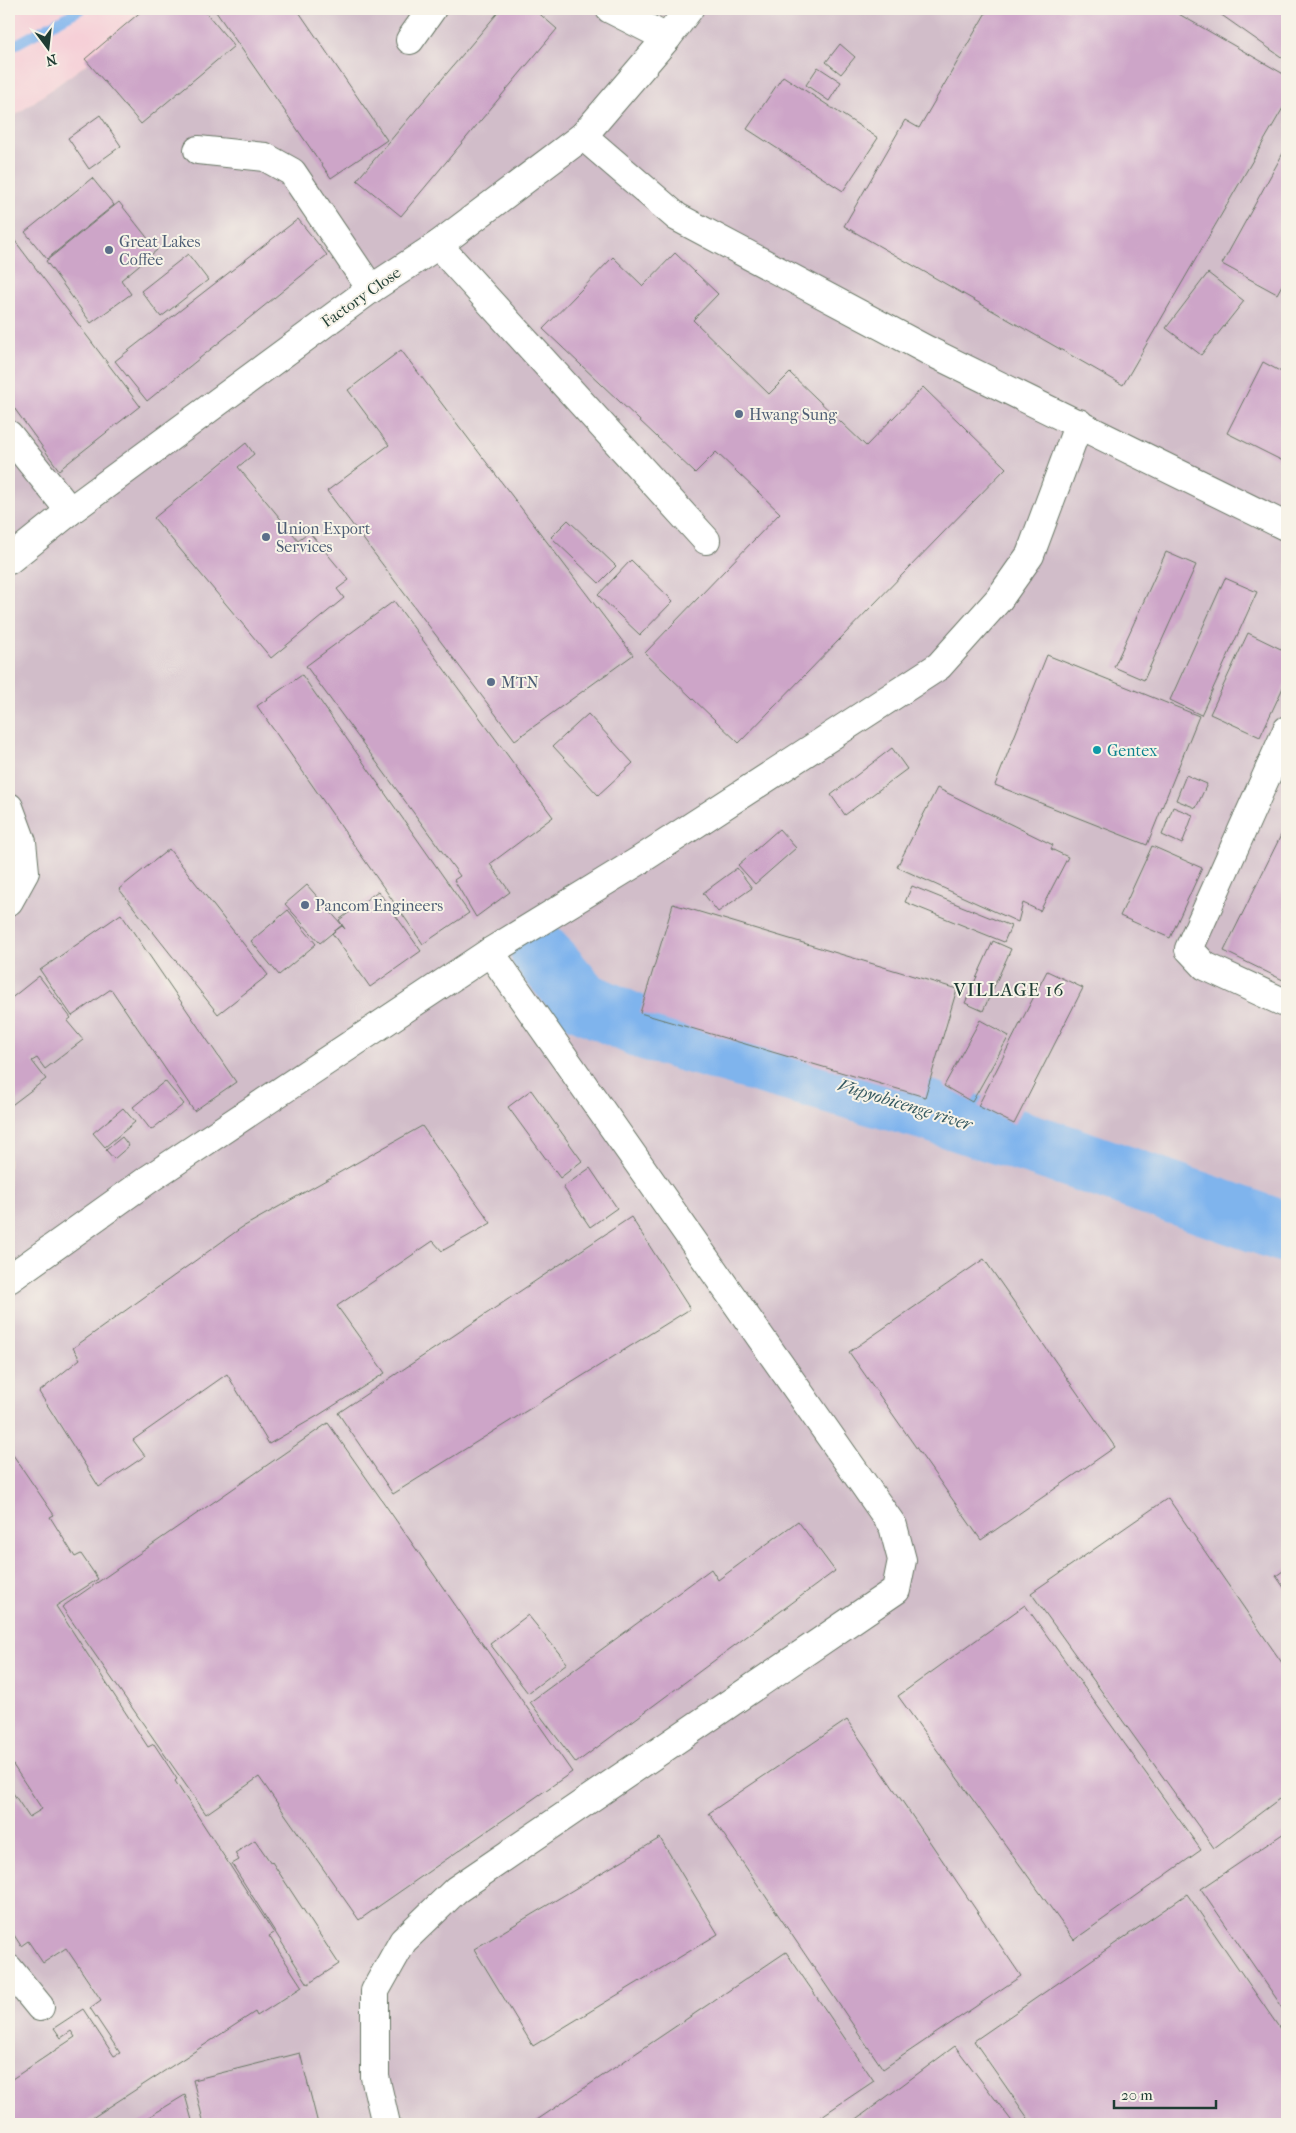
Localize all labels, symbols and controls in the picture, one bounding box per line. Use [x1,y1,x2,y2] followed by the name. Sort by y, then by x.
[22,22,72,72] north arrow
[44,50,59,70] text: N
[119,232,201,269] place label: Great Lakes Coffee
[103,244,115,256] marker: Great Lakes Coffee
[318,263,404,331] street label: Factory Close
[749,405,837,424] place label: Hwang Sung
[733,408,745,420] marker: Hwang Sung
[276,519,371,556] place label: Union Export Services
[260,531,272,543] marker: Union Export Services
[501,673,539,692] place label: MTN
[485,676,497,688] marker: MTN
[1107,741,1158,760] place label: Gentex
[1091,744,1103,756] marker: Gentex
[315,896,443,915] place label: Pancom Engineers
[299,899,311,911] marker: Pancom Engineers
[952,979,1065,1001] district label: VILLAGE 16
[835,1075,977,1136] water label: Vupyobicenge river
[1114,2078,1216,2110] scale bar
[1121,2086,1153,2104] text: 20 m

